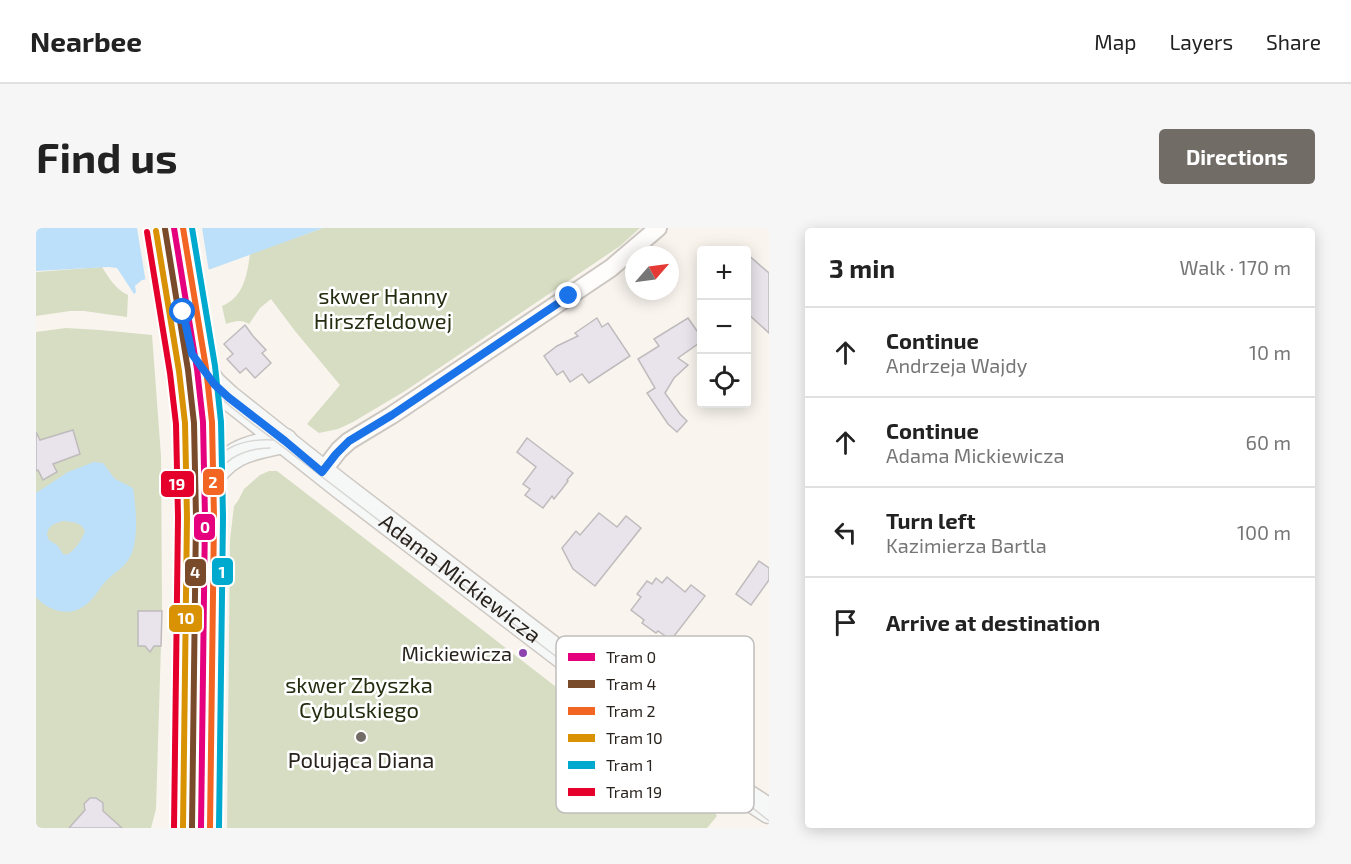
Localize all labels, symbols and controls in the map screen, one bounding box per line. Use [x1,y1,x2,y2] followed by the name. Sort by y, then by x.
[30,24,142,58] text: Nearbee
[1094,29,1136,54] text: Map
[1169,29,1233,54] text: Layers
[1266,29,1321,54] text: Share
[1159,129,1315,184] button: Directions
[36,131,178,181] text: Find us
[625,246,679,300] north arrow
[697,246,751,408] map controls
[697,246,751,300] button: +
[829,252,895,283] text: 3 min
[1180,255,1291,279] text: Walk · 170 m
[314,282,452,334] park label: skwer Hanny Hirszfeldowej
[555,282,581,308] route end
[169,298,195,324] route start
[697,300,751,354] button: −
[886,327,979,353] text: Continue
[829,336,862,369] icon: ahead
[1249,340,1291,364] text: 10 m
[886,353,1027,377] text: Andrzeja Wajdy
[697,354,751,408] button: locate
[886,417,979,443] text: Continue
[829,426,862,459] icon: ahead
[1246,430,1291,454] text: 60 m
[886,443,1064,467] text: Adama Mickiewicza
[202,468,225,496] line badge: 2
[160,470,195,498] line badge: 19
[208,472,218,491] text: 2
[169,474,185,493] text: 19
[375,507,547,647] street label: Adama Mickiewicza
[886,507,975,533] text: Turn left
[193,513,216,541] line badge: 0
[829,516,862,549] icon: left
[200,517,210,536] text: 0
[1237,520,1291,544] text: 100 m
[886,533,1047,557] text: Kazimierza Bartla
[211,557,234,586] line badge: 1
[184,558,207,587] line badge: 4
[190,562,200,581] text: 4
[219,562,225,581] text: 1
[168,604,203,633] line badge: 10
[829,606,862,639] icon: arrive
[177,608,195,627] text: 10
[886,609,1100,635] text: Arrive at destination
[556,636,754,813] legend
[401,641,512,665] place label: Mickiewicza
[517,647,529,659] marker: Mickiewicza
[606,647,656,666] text: Tram 0
[285,671,433,722] park label: skwer Zbyszka Cybulskiego
[606,674,657,693] text: Tram 4
[606,701,656,720] text: Tram 2
[606,728,663,747] text: Tram 10
[354,730,368,744] marker: Polująca Diana
[288,746,434,773] place label: Polująca Diana
[606,755,653,774] text: Tram 1
[606,782,662,801] text: Tram 19

